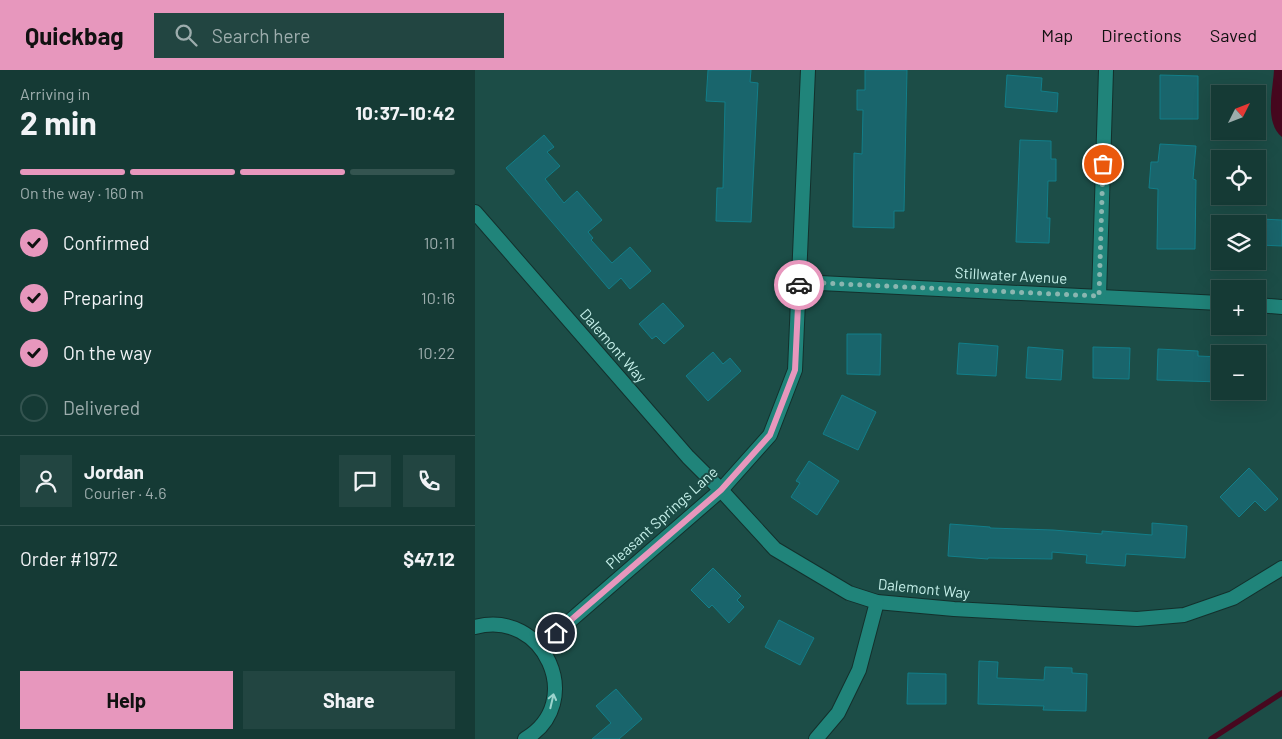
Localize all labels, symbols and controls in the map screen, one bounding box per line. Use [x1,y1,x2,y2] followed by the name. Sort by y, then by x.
[154,13,504,58] search box
[25,21,124,50] text: Quickbag
[172,21,200,49] icon: search
[212,24,310,47] text: Search here
[1041,24,1073,46] text: Map
[1101,24,1182,46] text: Directions
[1210,24,1257,46] text: Saved
[20,84,90,103] text: Arriving in
[1211,85,1266,140] north arrow
[1211,85,1266,400] map controls
[355,101,455,124] text: 10:37–10:42
[20,103,97,141] text: 2 min
[1082,143,1124,185] pin
[1089,150,1117,178] icon: bag
[1211,150,1266,205] button: locate
[20,183,144,202] text: On the way · 160 m
[1211,215,1266,270] button: layers
[20,229,48,257] icon: check
[63,231,150,254] text: Confirmed
[424,233,455,252] text: 10:11
[774,260,824,310] courier
[954,263,1068,287] street label: Stillwater Avenue
[785,271,813,299] icon: car
[1211,280,1266,335] button: +
[20,284,48,312] icon: check
[63,286,144,309] text: Preparing
[421,288,455,307] text: 10:16
[577,305,651,386] street label: Dalemont Way
[20,339,48,367] icon: check
[63,341,152,364] text: On the way
[418,343,455,362] text: 10:22
[1211,345,1266,400] button: −
[63,396,140,419] text: Delivered
[20,455,72,507] button: person
[339,455,391,507] button: chat
[403,455,455,507] button: phone
[84,460,144,483] text: Jordan
[602,462,721,572] street label: Pleasant Springs Lane
[84,483,167,502] text: Courier · 4.6
[20,547,118,570] text: Order #1972
[403,547,455,570] text: $47.12
[877,574,971,602] street label: Dalemont Way
[535,612,577,654] pin
[542,619,570,647] icon: home
[20,671,233,729] button: Help
[243,671,455,729] button: Share
[548,693,557,709] one-way arrow

